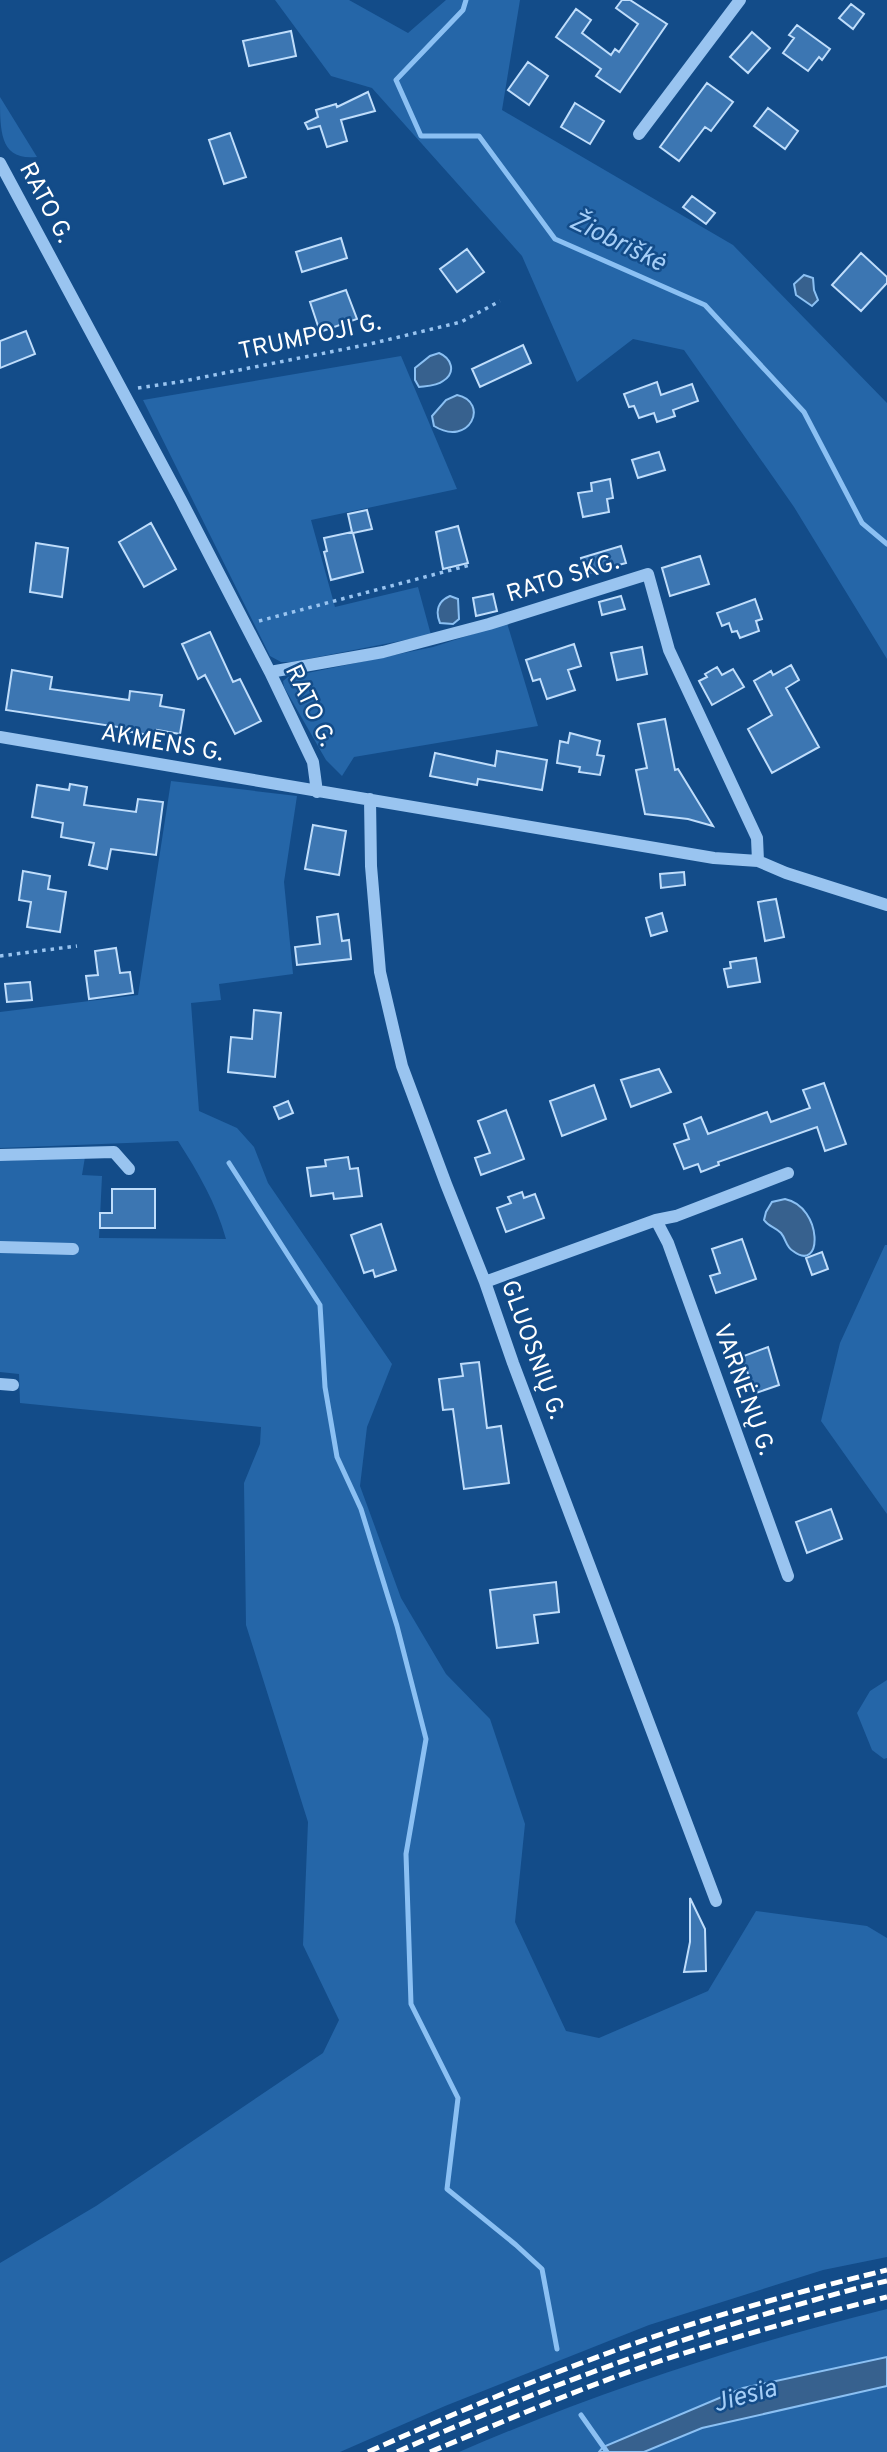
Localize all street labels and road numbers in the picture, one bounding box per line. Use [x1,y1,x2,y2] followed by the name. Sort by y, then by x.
[11,158,79,248] street label: RATO G.
[236,308,384,368] street label: TRUMPOJI G.
[503,548,623,610] street label: RATO SKG.
[277,660,341,752] street label: RATO G.
[98,718,226,770] street label: AKMENS G.
[493,1276,571,1424] street label: GLUOSNIŲ G.
[705,1320,782,1460] street label: VARNĖNŲ G.

